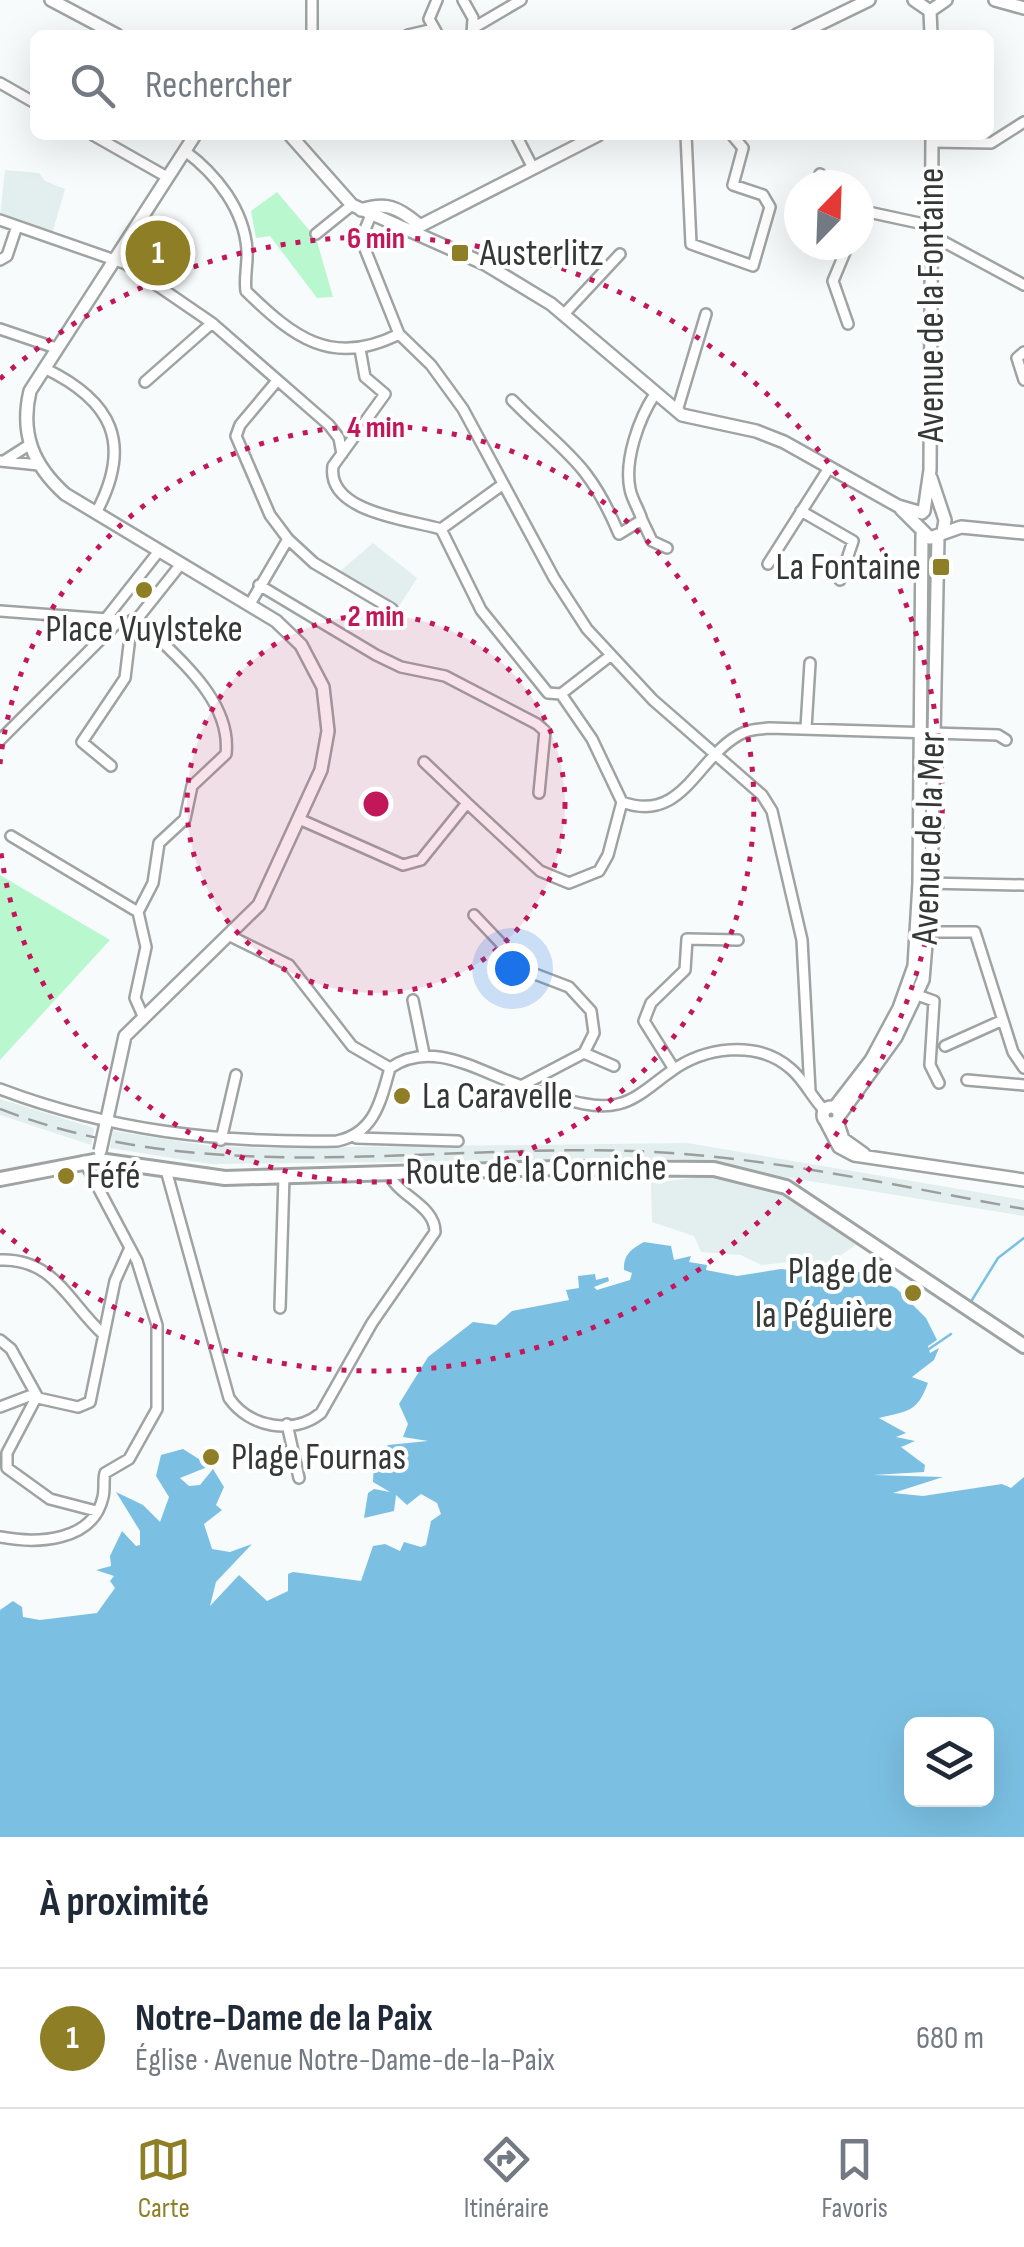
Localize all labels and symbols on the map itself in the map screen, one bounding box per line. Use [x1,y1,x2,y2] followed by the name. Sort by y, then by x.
[909,168,954,443] street label: Avenue de la Fontaine
[784,170,874,260] north arrow
[126,216,190,290] pin: 1
[347,221,405,257] text: 6 min
[479,231,604,276] place label: Austerlitz
[449,242,471,264] marker: Austerlitz
[347,410,405,446] text: 4 min
[775,545,921,590] place label: La Fontaine
[930,556,952,578] marker: La Fontaine
[133,579,155,601] marker: Place Vuylsteke
[347,599,405,635] text: 2 min
[45,607,243,652] place label: Place Vuylsteke
[903,731,955,946] street label: Avenue de la Mer
[358,786,394,822] centre of rings
[487,943,538,994] your location
[422,1074,573,1119] place label: La Caravelle
[391,1085,413,1107] marker: La Caravelle
[405,1145,667,1195] street label: Route de la Corniche
[86,1154,141,1199] place label: Féfé
[55,1165,77,1187] marker: Féfé
[755,1249,893,1338] place label: Plage de la Péguière
[902,1282,924,1304] marker: Plage de la Péguière
[231,1435,406,1480] place label: Plage Fournas
[200,1446,222,1468] marker: Plage Fournas

